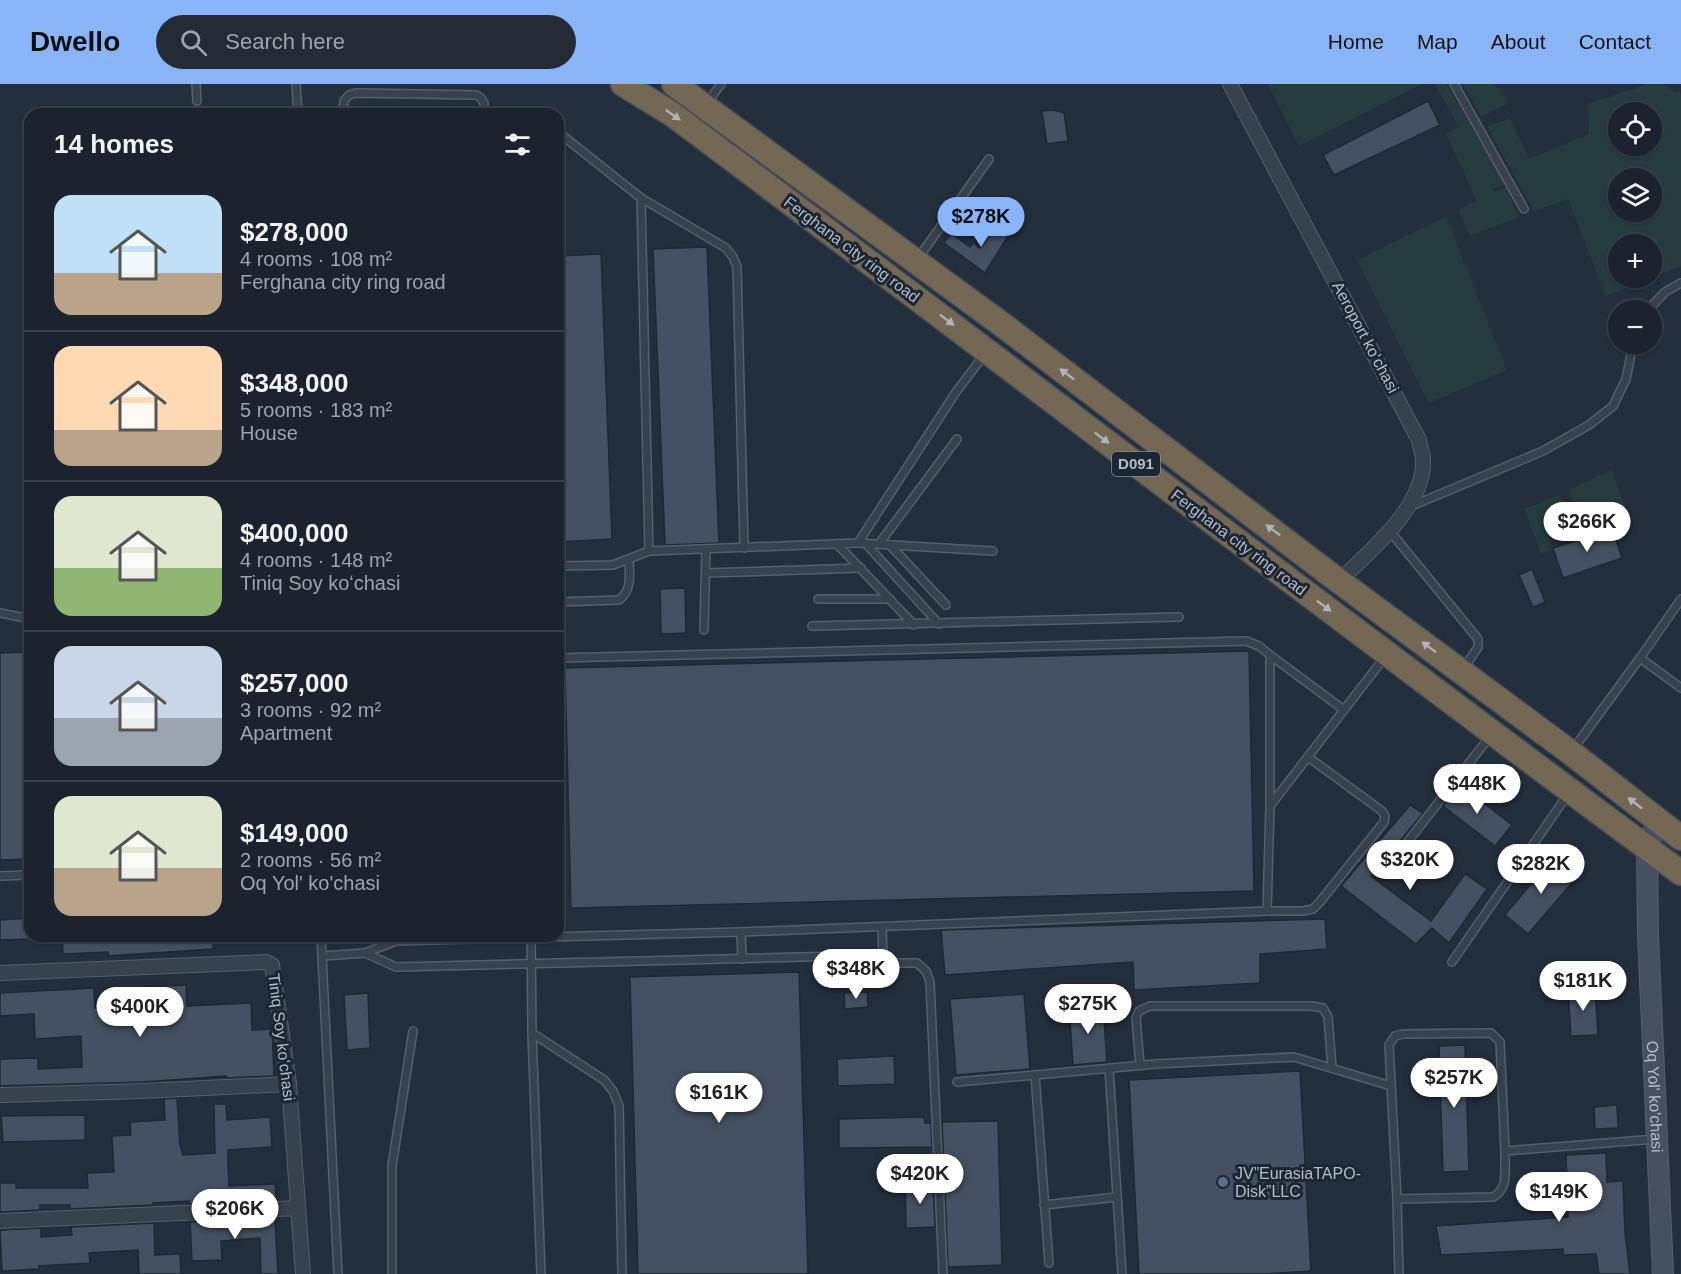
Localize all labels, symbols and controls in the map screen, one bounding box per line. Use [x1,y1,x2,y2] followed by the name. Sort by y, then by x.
[156,15,576,69] search box
[30,26,120,57] text: Dwello
[177,26,210,59] icon: search
[225,29,345,54] text: Search here
[1328,30,1384,53] text: Home
[1417,30,1458,53] text: Map
[1491,30,1546,53] text: About
[1579,30,1651,53] text: Contact
[1608,102,1662,354] map controls
[1608,102,1662,156] button: locate
[664,109,680,121] one-way arrow
[501,128,534,161] icon: filters
[54,129,174,159] text: 14 homes
[1608,168,1662,222] button: layers
[781,193,923,306] street label: Ferghana city ring road
[939,197,1023,248] pin: $278K
[952,205,1010,227] text: $278K
[240,217,348,247] text: $278,000
[102,219,174,291] icon: home
[1608,234,1662,288] button: +
[240,248,392,270] text: 4 rooms · 108 m²
[240,271,446,293] text: Ferghana city ring road
[1329,279,1402,396] street label: Aeroport koʻchasi
[1608,300,1662,354] button: −
[938,314,954,326] one-way arrow
[240,368,348,398] text: $348,000
[1060,369,1075,381] one-way arrow
[102,370,174,442] icon: home
[240,399,392,421] text: 5 rooms · 183 m²
[240,422,298,444] text: House
[1094,431,1110,444] one-way arrow
[1112,452,1160,476] road number: D091
[1168,486,1310,599] street label: Ferghana city ring road
[1545,502,1629,553] pin: $266K
[1558,510,1616,532] text: $266K
[240,518,348,548] text: $400,000
[102,520,174,592] icon: home
[1265,525,1280,537] one-way arrow
[240,549,392,571] text: 4 rooms · 148 m²
[240,572,400,594] text: Tiniq Soy koʻchasi
[1317,600,1332,612] one-way arrow
[1421,642,1436,654] one-way arrow
[240,668,348,698] text: $257,000
[102,670,174,742] icon: home
[240,699,381,721] text: 3 rooms · 92 m²
[240,722,332,744] text: Apartment
[1435,764,1519,815] pin: $448K
[1448,772,1506,794] text: $448K
[1627,797,1642,809] one-way arrow
[240,818,348,848] text: $149,000
[102,820,174,892] icon: home
[1368,840,1452,891] pin: $320K
[1499,844,1583,895] pin: $282K
[1381,848,1439,870] text: $320K
[240,849,381,871] text: 2 rooms · 56 m²
[1512,852,1570,874] text: $282K
[240,872,380,894] text: Oq Yol' ko'chasi
[814,949,898,1000] pin: $348K
[827,957,885,979] text: $348K
[1541,961,1625,1012] pin: $181K
[1554,969,1612,991] text: $181K
[265,972,298,1102] street label: Tiniq Soy koʻchasi
[1046,984,1130,1035] pin: $275K
[98,987,182,1038] pin: $400K
[1059,992,1117,1014] text: $275K
[111,995,169,1017] text: $400K
[1644,1040,1666,1153] street label: Oq Yol' ko'chasi
[1412,1058,1496,1109] pin: $257K
[1425,1066,1483,1088] text: $257K
[677,1073,761,1124] pin: $161K
[690,1081,748,1103] text: $161K
[878,1154,962,1205] pin: $420K
[891,1162,949,1184] text: $420K
[1235,1165,1361,1200] place label: JV”EurasiaTAPO- Disk”LLC
[1517,1172,1601,1223] pin: $149K
[1216,1175,1230,1189] marker: JV”EurasiaTAPO- Disk”LLC
[1530,1180,1588,1202] text: $149K
[193,1189,277,1240] pin: $206K
[206,1197,264,1219] text: $206K

